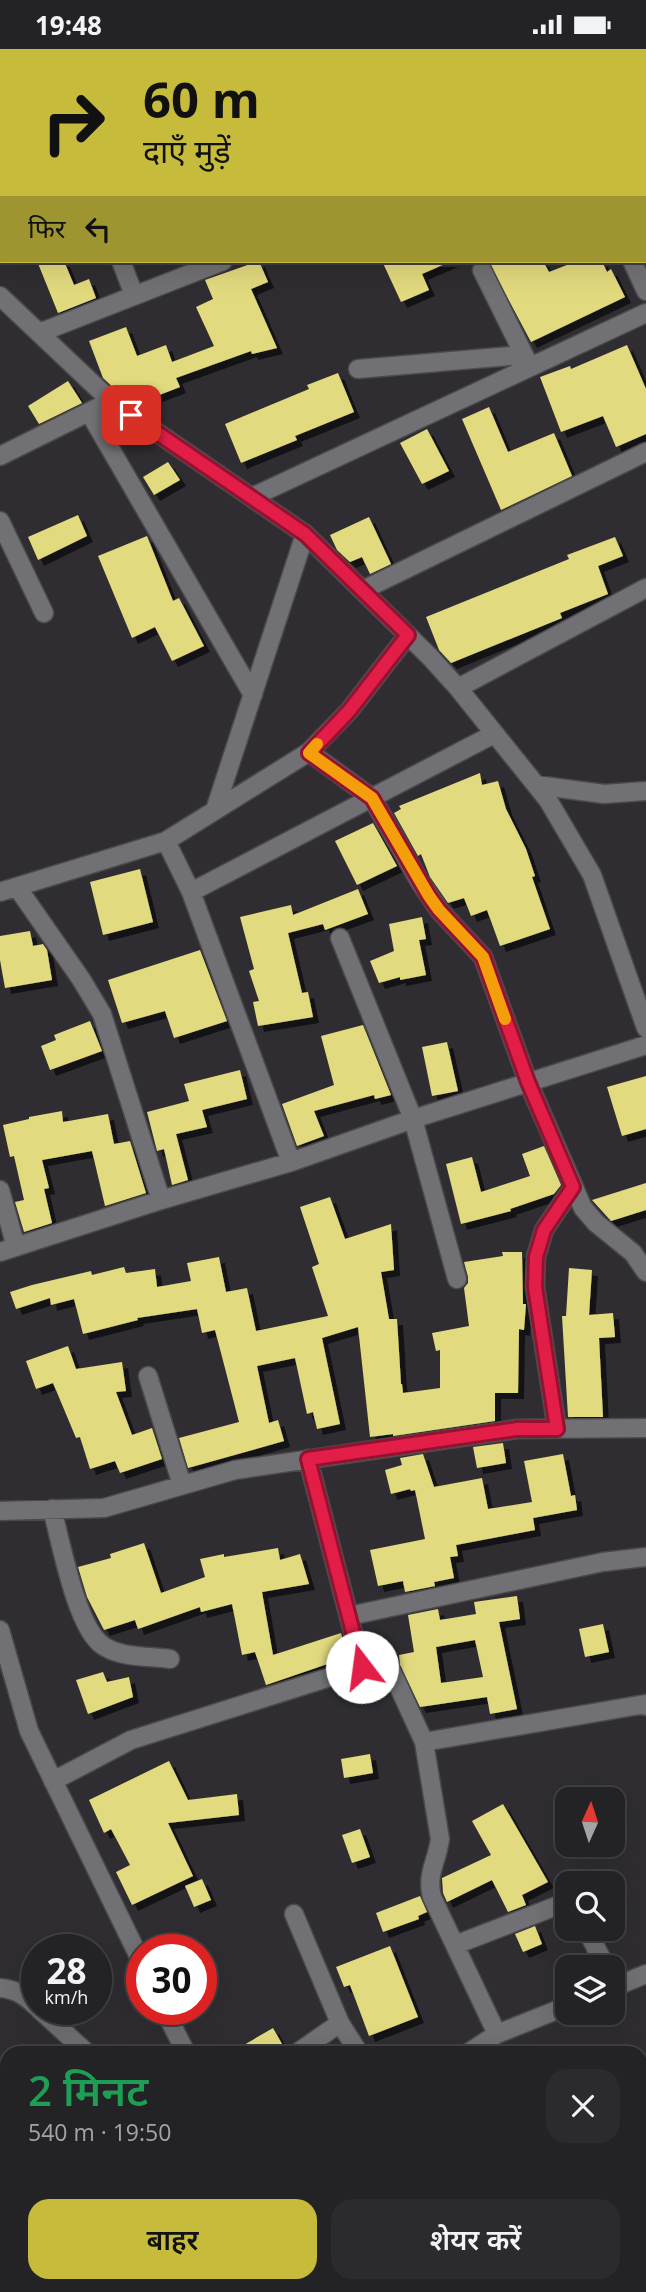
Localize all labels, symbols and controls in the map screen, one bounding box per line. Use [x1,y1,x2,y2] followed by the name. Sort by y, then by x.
[35,7,102,43] text: 19:48
[143,66,260,132] text: 60 m
[28,77,119,168] icon: right
[143,129,231,172] text: दाएँ मुड़ें
[28,210,65,246] text: फिर
[79,210,117,248] icon: left
[101,385,161,445] pin
[112,396,150,434] icon: arrive
[325,1630,399,1704] position arrow
[555,1787,625,1857] north arrow
[555,1787,625,2025] map controls
[555,1871,625,1941] button: search
[126,1934,217,2025] speed limit sign: 30
[46,1947,87,1994] text: 28
[555,1955,625,2025] button: layers
[45,1985,88,2009] text: km/h
[28,2061,148,2118] text: 2 मिनट
[546,2069,620,2143] button: close
[28,2116,171,2148] text: 540 m · 19:50
[28,2199,317,2279] button: बाहर
[331,2199,620,2279] button: शेयर करें

